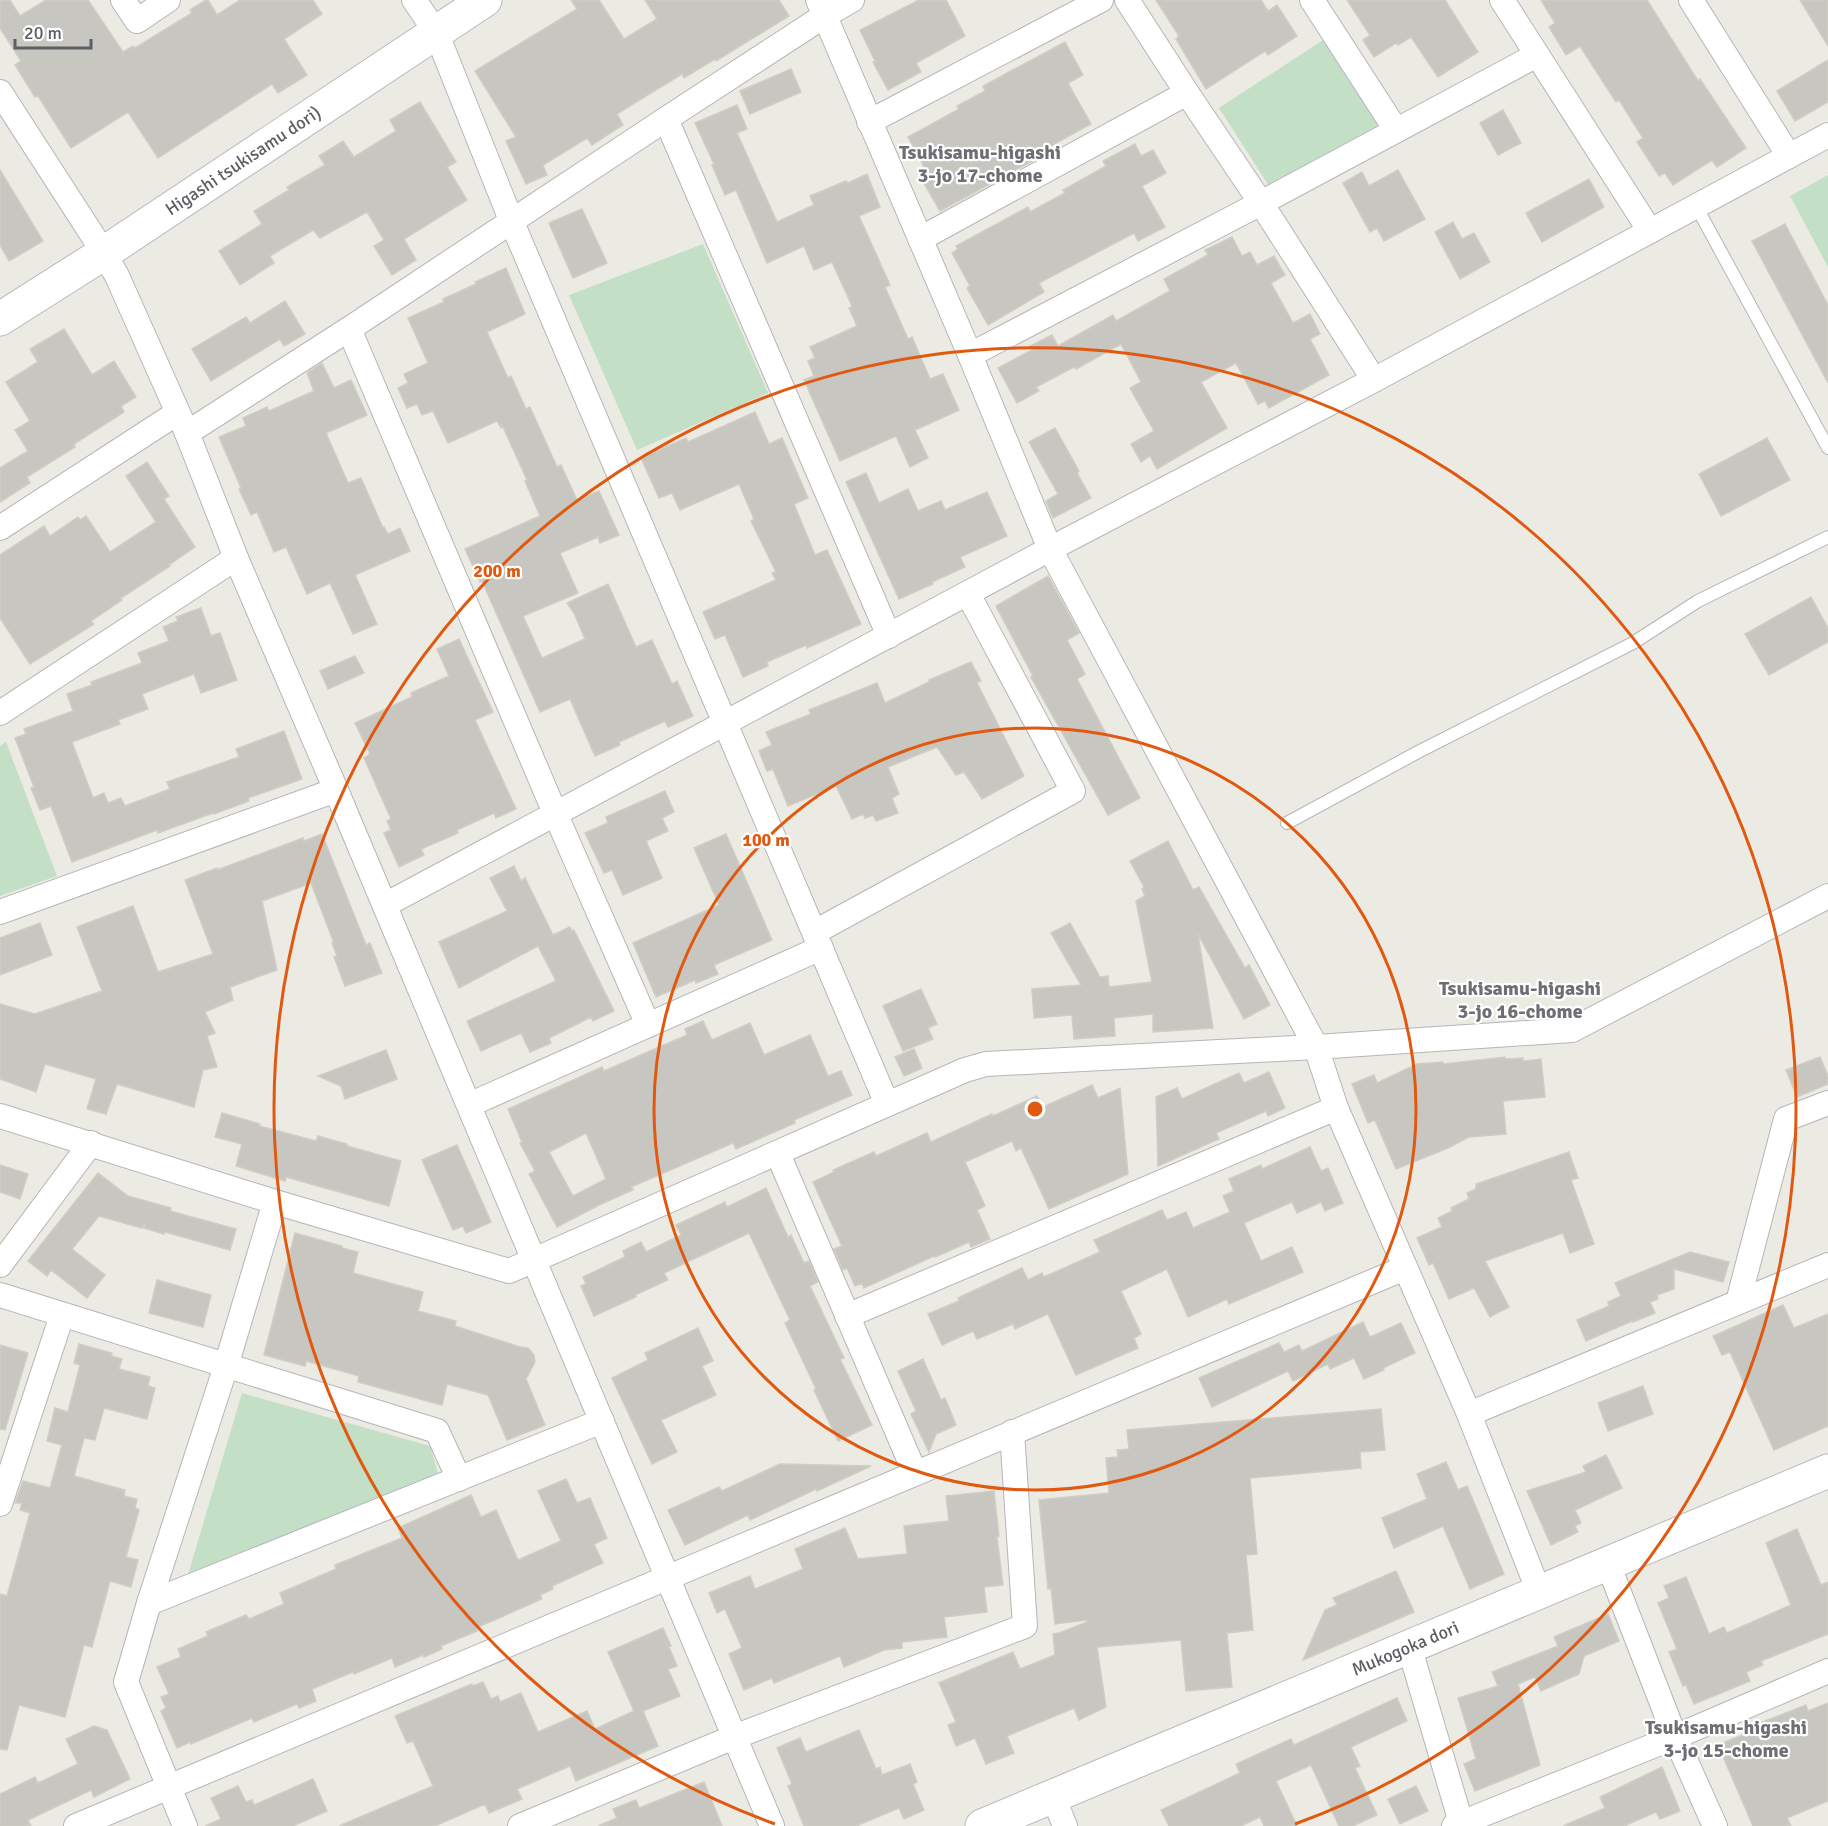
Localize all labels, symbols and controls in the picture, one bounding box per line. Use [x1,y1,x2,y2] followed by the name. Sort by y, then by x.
[15,12,92,50] scale bar
[24,22,62,44] text: 20 m
[161,101,325,220] street label: Higashi tsukisamu dori)
[899,140,1061,188] district label: Tsukisamu-higashi 3-jo 17-chome
[473,560,521,582] text: 200 m
[742,829,790,851] text: 100 m
[1439,976,1601,1024] district label: Tsukisamu-higashi 3-jo 16-chome
[1025,1099,1045,1119] centre of rings
[1348,1616,1462,1681] street label: Mukogoka dori
[1645,1715,1807,1763] district label: Tsukisamu-higashi 3-jo 15-chome

